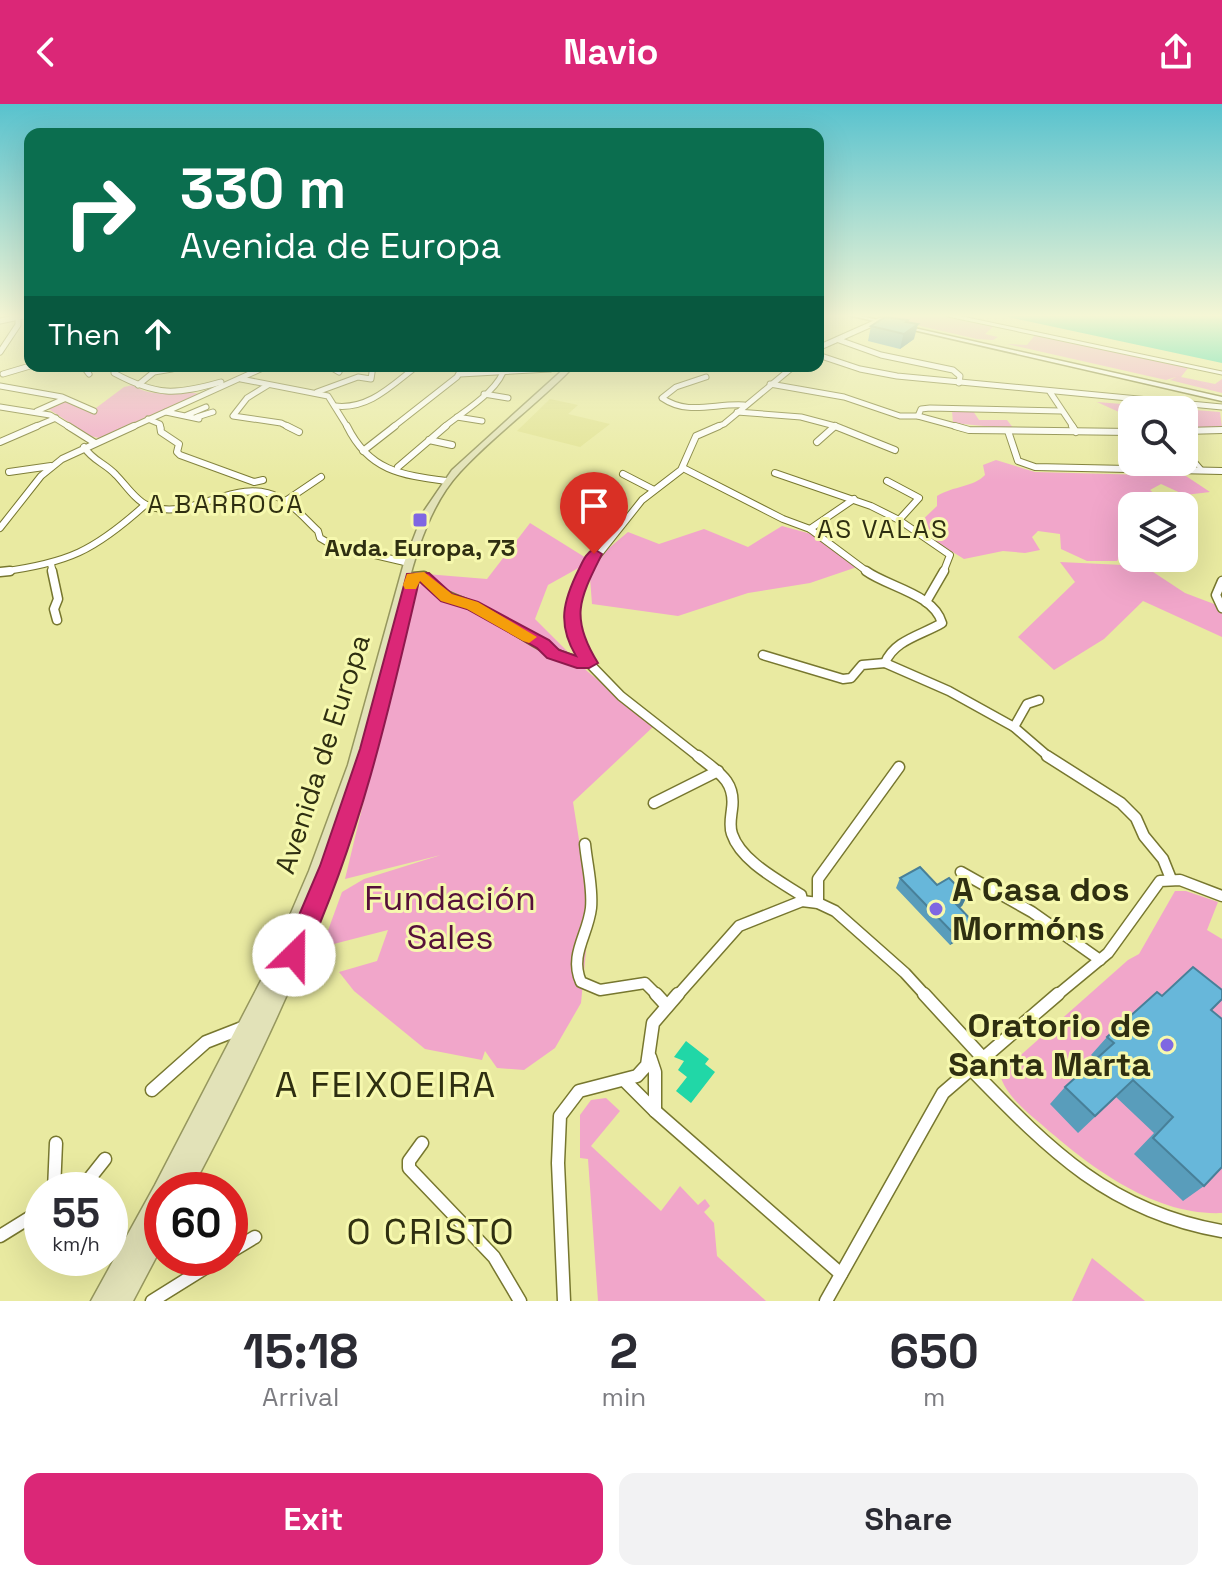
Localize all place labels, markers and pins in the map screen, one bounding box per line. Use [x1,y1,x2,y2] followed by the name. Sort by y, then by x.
[560,472,628,554] pin
[411,511,429,529] marker: Avda. Europa, 73
[325,532,515,563] place label: Avda. Europa, 73
[952,868,1129,950] place label: A Casa dos Mormóns
[927,900,945,918] marker: A Casa dos Mormóns
[948,1004,1151,1086] place label: Oratorio de Santa Marta
[1158,1036,1176,1054] marker: Oratorio de Santa Marta

